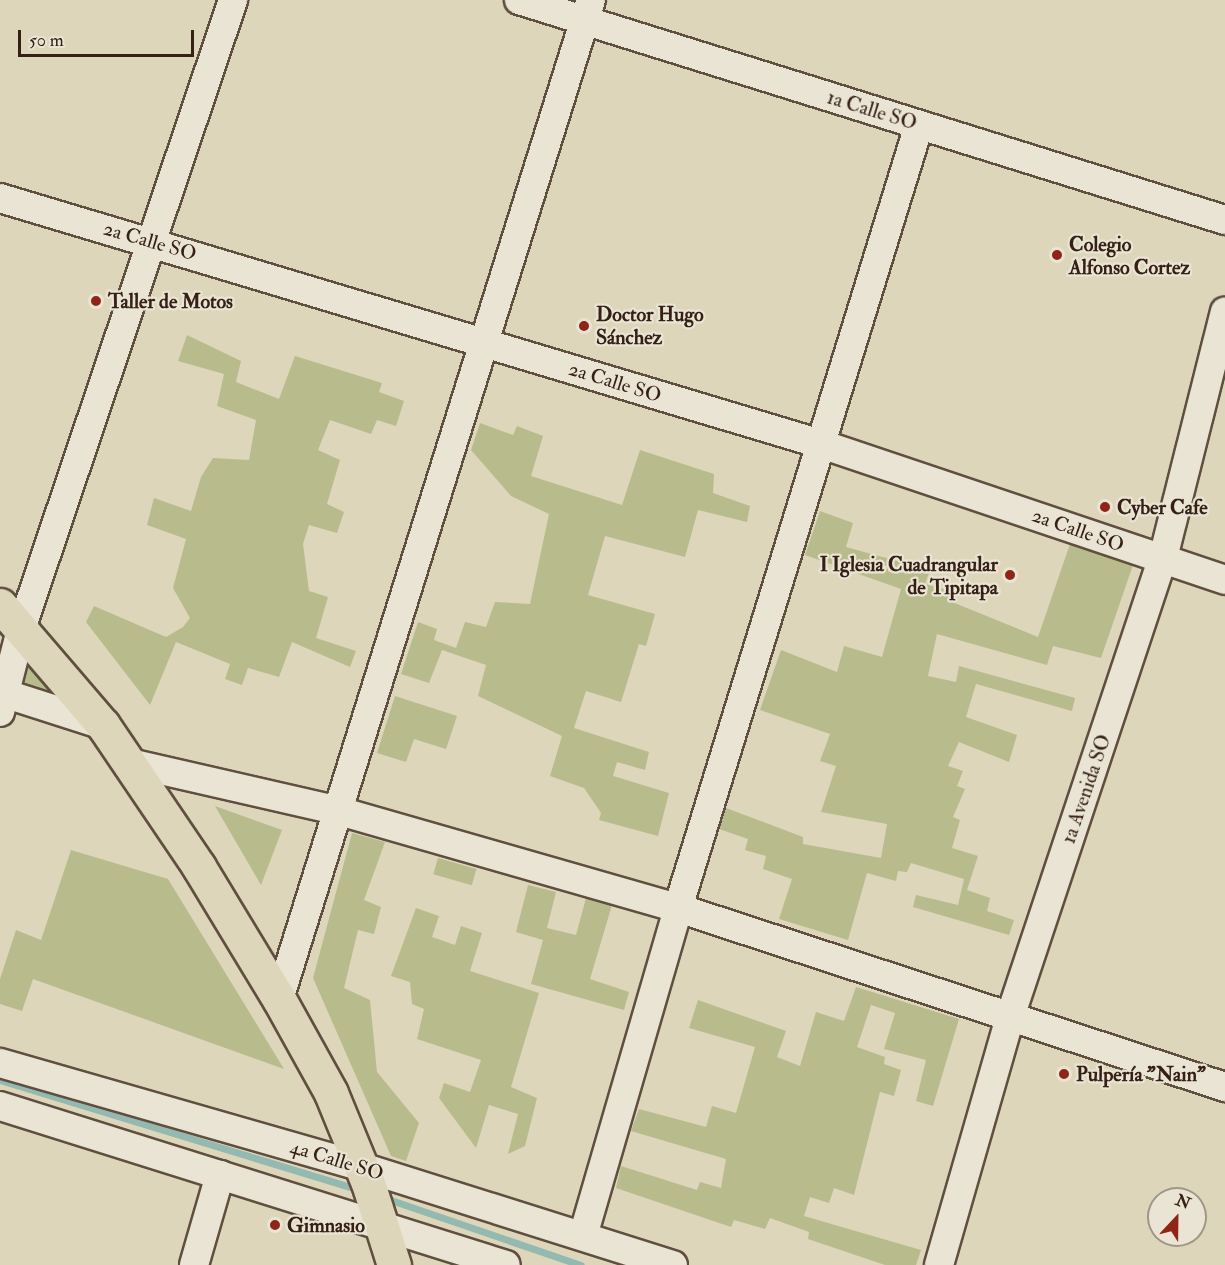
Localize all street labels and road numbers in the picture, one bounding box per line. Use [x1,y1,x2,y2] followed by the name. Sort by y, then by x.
[824,85,920,135] street label: 1a Calle SO
[101,216,199,266] street label: 2a Calle SO
[566,357,664,407] street label: 2a Calle SO
[1029,503,1127,557] street label: 2a Calle SO
[1056,731,1116,847] street label: 1a Avenida SO
[288,1134,386,1186] street label: 4a Calle SO

